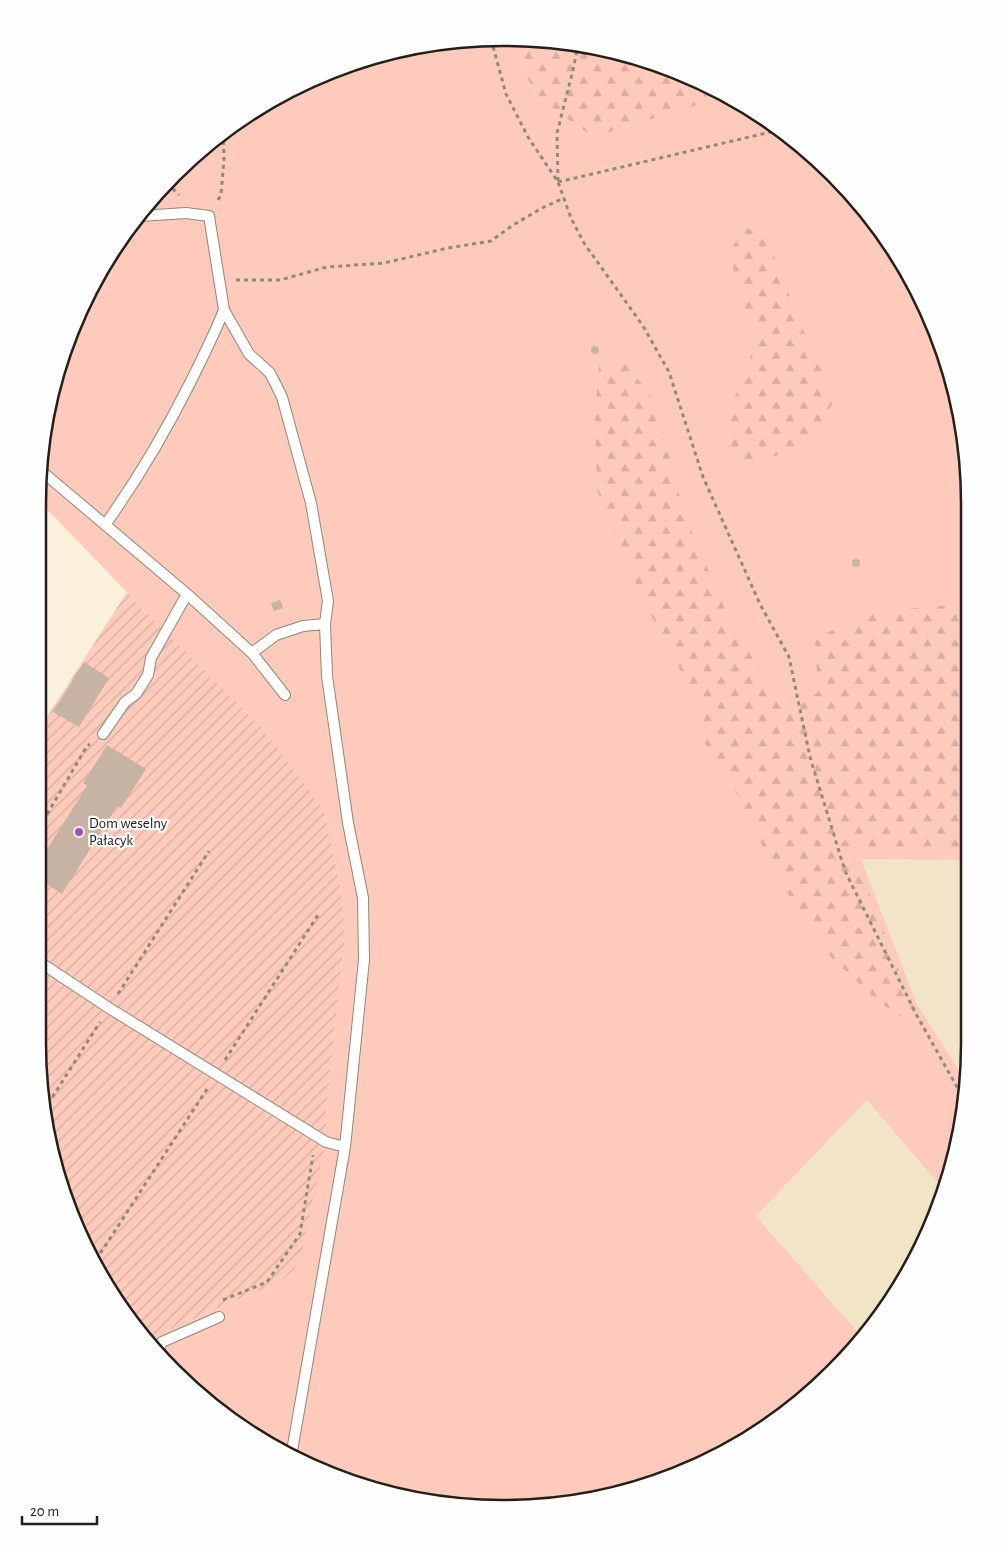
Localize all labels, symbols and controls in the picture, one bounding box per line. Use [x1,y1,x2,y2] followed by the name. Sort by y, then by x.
[89,816,168,848] place label: Dom weselny Pałacyk
[73,826,85,838] marker: Dom weselny Pałacyk
[22,1494,98,1526] scale bar
[30,1504,59,1519] text: 20 m

